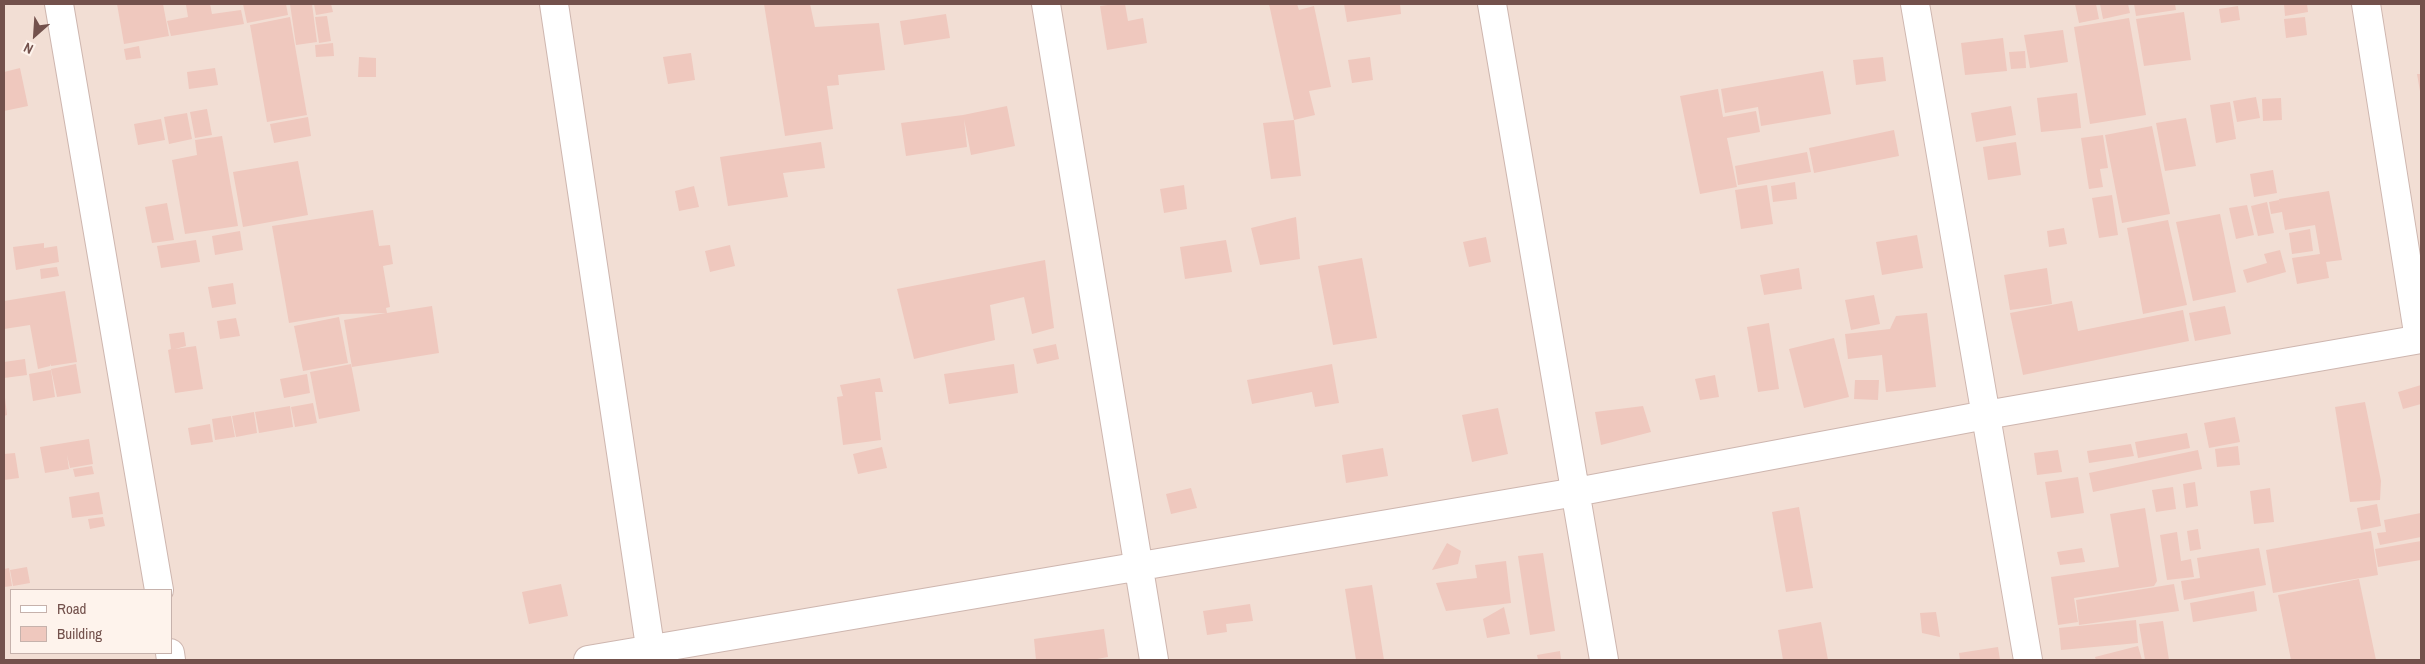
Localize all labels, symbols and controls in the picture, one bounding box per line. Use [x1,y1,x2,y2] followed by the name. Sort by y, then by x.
[10,10,60,60] north arrow
[21,39,36,58] text: N
[10,589,172,654] legend
[57,598,86,619] text: Road
[57,623,102,644] text: Building

